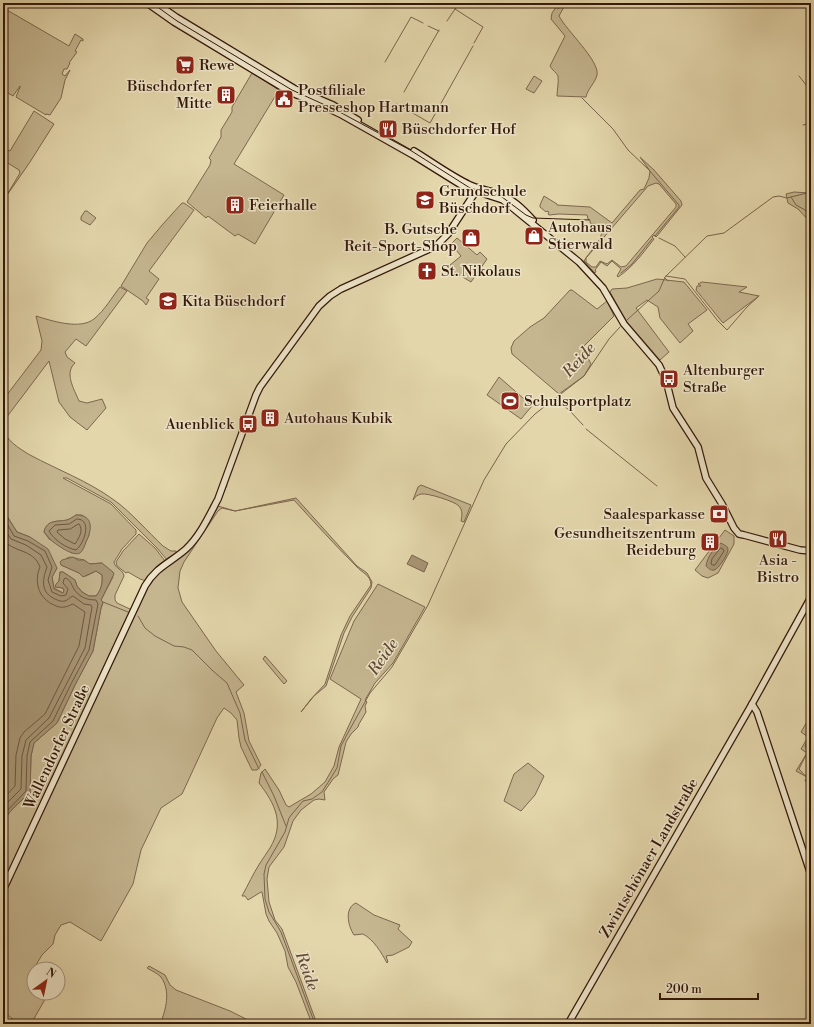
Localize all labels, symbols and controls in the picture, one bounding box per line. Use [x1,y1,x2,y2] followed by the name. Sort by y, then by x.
[174,54,196,76] supermarket icon: Rewe
[199,56,235,75] place label: Rewe
[126,77,213,113] place label: Büschdorfer Mitte
[298,81,449,117] place label: Postfiliale Presseshop Hartmann
[215,84,237,106] building icon: Büschdorfer Mitte
[273,88,295,110] public building icon: Postfiliale Presseshop Hartmann
[377,118,399,140] restaurant icon: Büschdorfer Hof
[401,120,516,139] place label: Büschdorfer Hof
[438,182,527,218] place label: Grundschule Büschdorf
[414,189,436,211] school or university icon: Grundschule Büschdorf
[224,194,246,216] building icon: Feierhalle
[249,196,317,215] place label: Feierhalle
[547,218,613,254] place label: Autohaus Stierwald
[344,220,457,256] place label: B. Gutsche Reit-Sport-Shop
[523,225,545,247] shop icon: Autohaus Stierwald
[460,227,482,249] shop icon: B. Gutsche Reit-Sport-Shop
[416,260,438,282] church icon: St. Nikolaus
[441,262,521,281] place label: St. Nikolaus
[157,290,179,312] school or university icon: Kita Büschdorf
[182,292,286,311] place label: Kita Büschdorf
[558,338,600,382] water label: Reide
[682,361,765,397] place label: Altenburger Straße
[658,368,680,390] bus stop icon: Altenburger Straße
[499,390,521,412] sports icon: Schulsportplatz
[524,392,631,411] place label: Schulsportplatz
[259,407,281,429] building icon: Autohaus Kubik
[283,409,393,428] place label: Autohaus Kubik
[237,413,259,435] bus stop icon: Auenblick
[164,415,235,434] place label: Auenblick
[708,503,730,525] bank icon: Saalesparkasse
[603,505,705,524] place label: Saalesparkasse
[554,524,696,560] place label: Gesundheitszentrum Reideburg
[767,528,789,550] restaurant icon: Asia - Bistro
[699,531,721,553] building icon: Gesundheitszentrum Reideburg
[756,551,799,587] place label: Asia - Bistro
[363,634,403,680] water label: Reide
[19,682,94,813] street label: Wallendorfer Straße
[596,775,702,941] street label: Zwintschönaer Landstraße
[290,948,323,994] water label: Reide
[26,961,66,1001] north arrow
[43,965,59,982] text: N
[660,975,758,1001] scale bar
[666,982,702,997] text: 200 m

